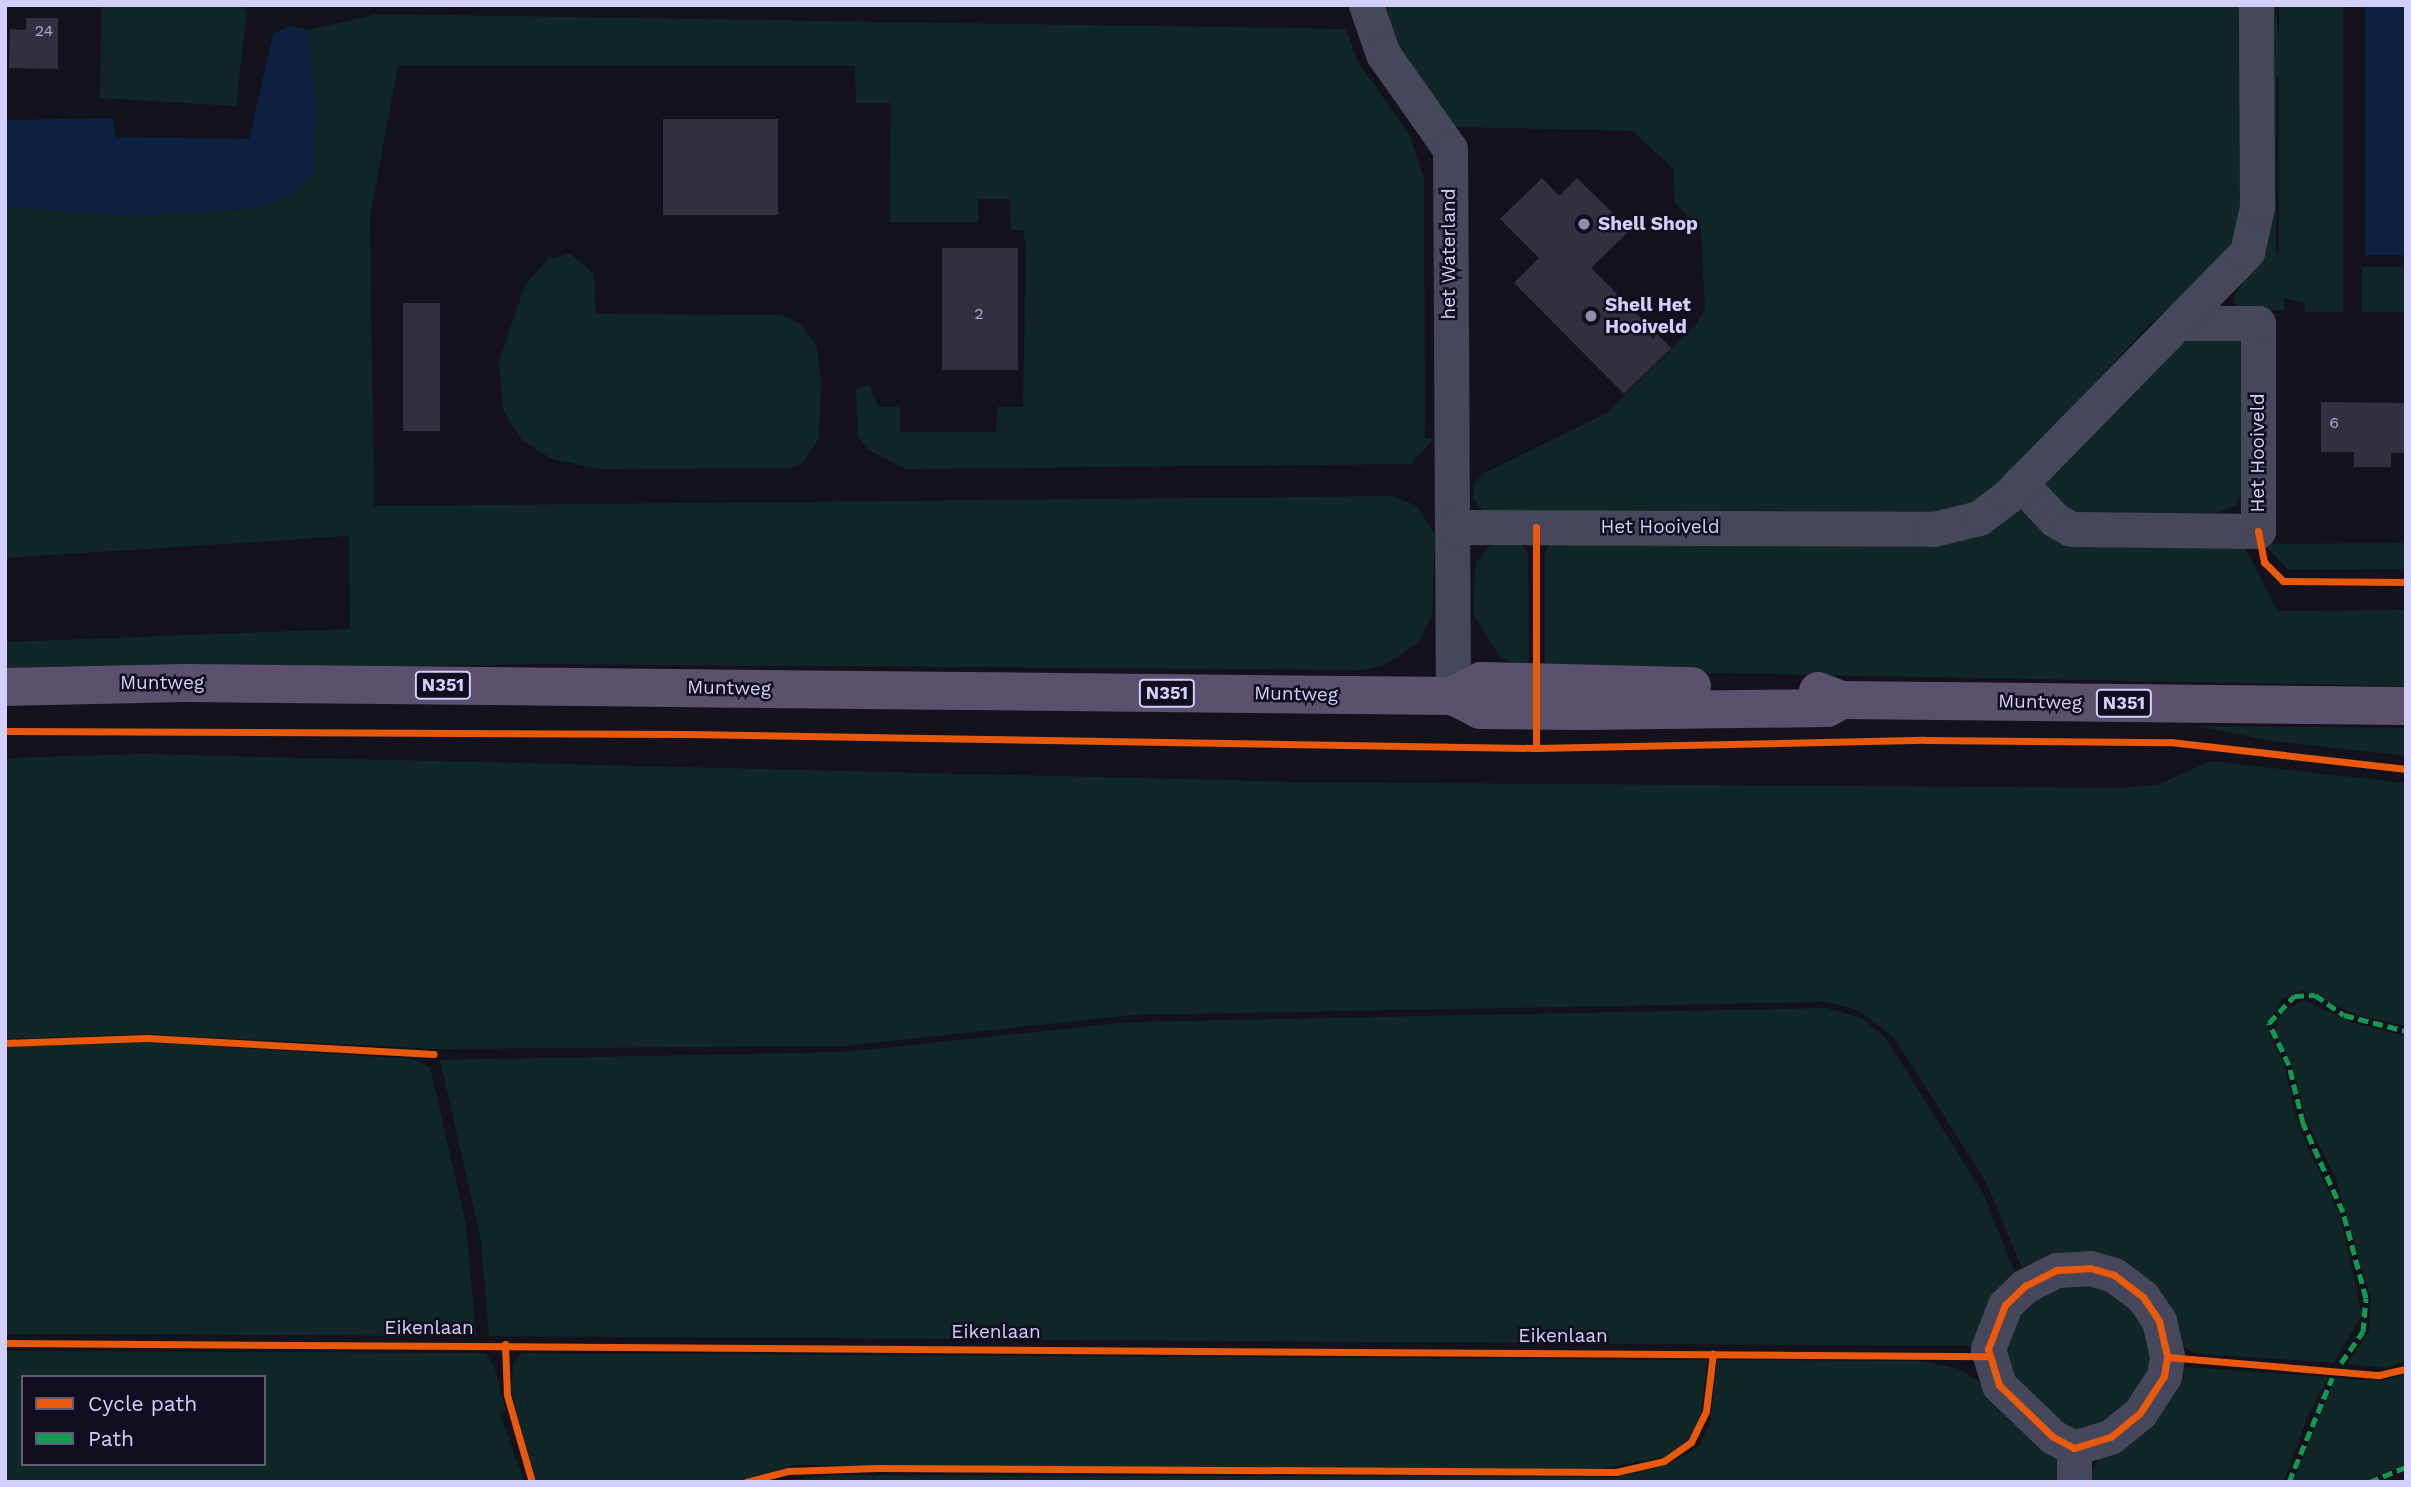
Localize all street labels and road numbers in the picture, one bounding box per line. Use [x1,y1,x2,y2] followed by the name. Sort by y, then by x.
[1438,188,1460,320] street label: het Waterland
[2247,393,2269,513] street label: Het Hooiveld
[1600,516,1720,538] street label: Het Hooiveld
[413,670,473,700] road number: N351
[120,672,204,694] street label: Muntweg
[687,676,771,700] street label: Muntweg
[1137,678,1197,708] road number: N351
[1254,682,1338,706] street label: Muntweg
[2094,688,2154,718] road number: N351
[1998,690,2082,714] street label: Muntweg
[384,1317,474,1339] street label: Eikenlaan
[951,1321,1041,1343] street label: Eikenlaan
[1518,1325,1608,1347] street label: Eikenlaan

